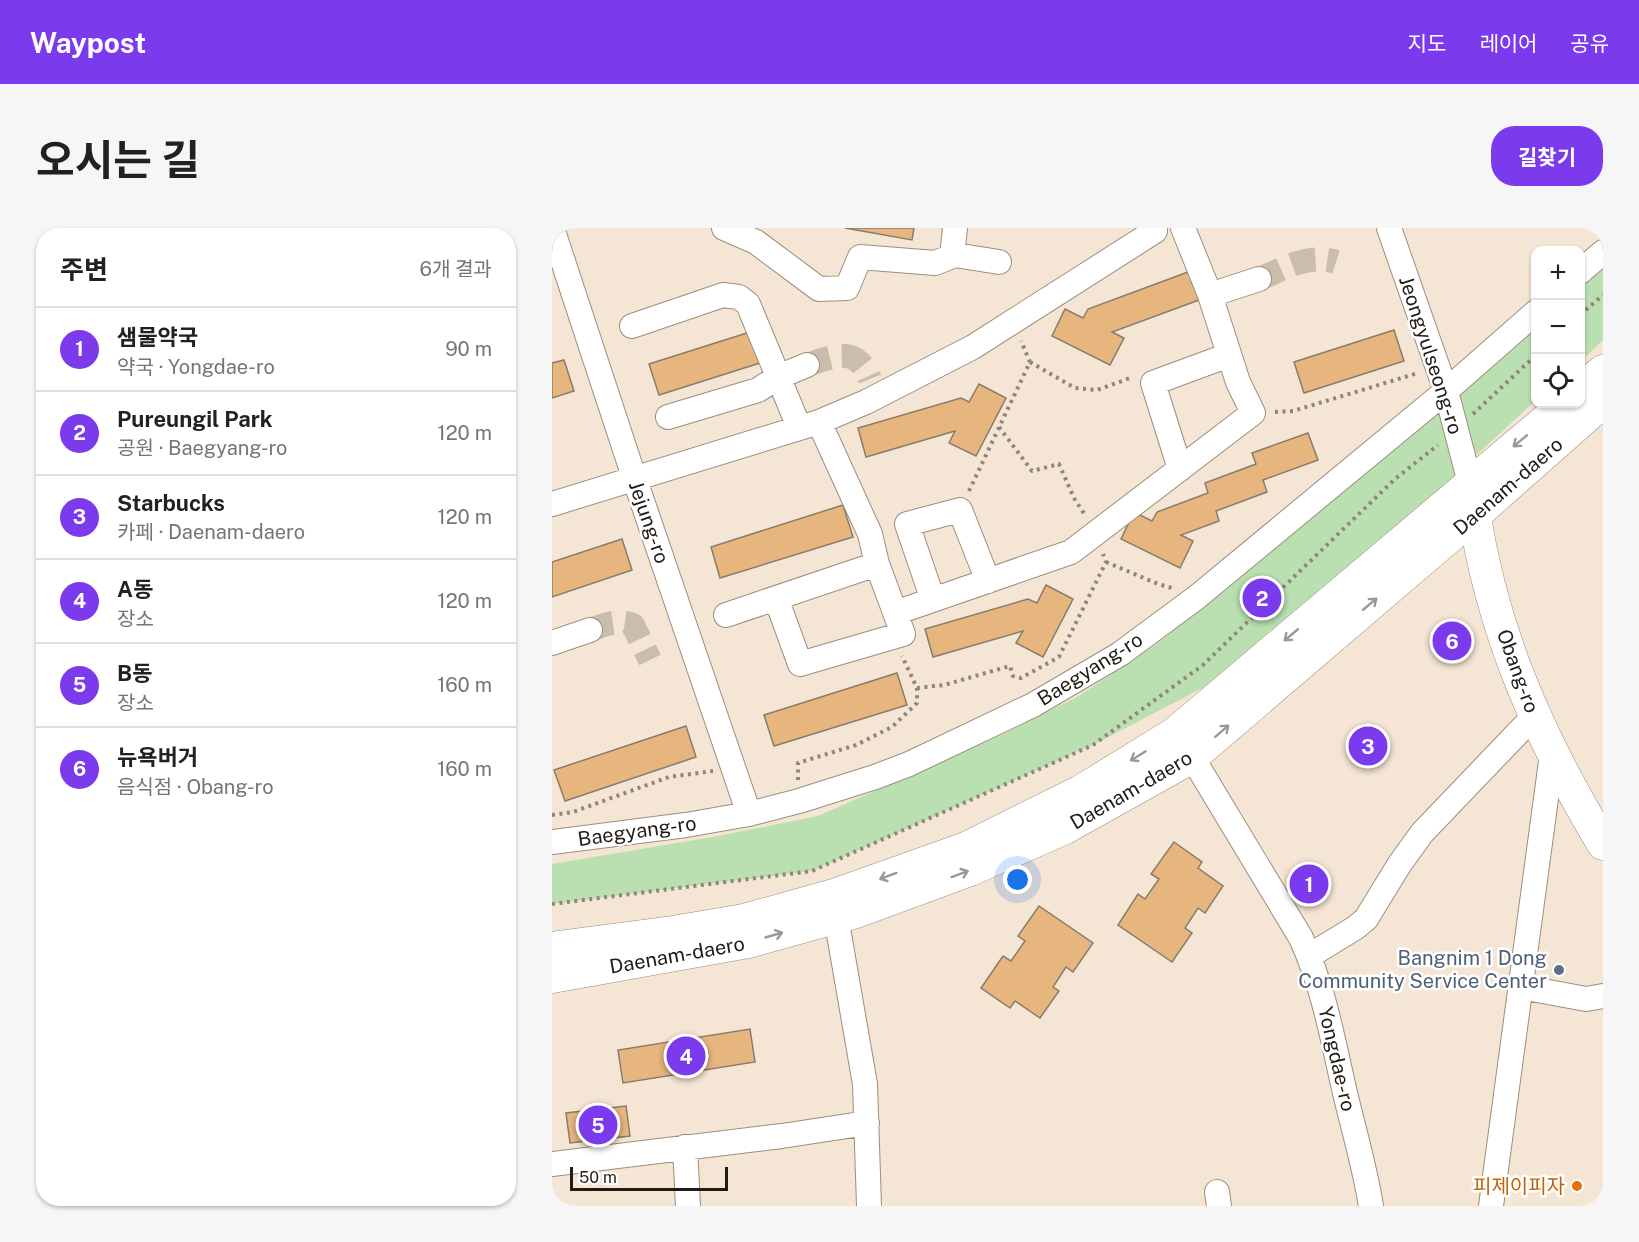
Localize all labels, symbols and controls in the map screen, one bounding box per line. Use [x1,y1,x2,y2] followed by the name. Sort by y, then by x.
[30,26,146,59] text: Waypost
[1408,31,1446,56] text: 지도
[1479,31,1537,56] text: 레이어
[1570,31,1609,56] text: 공유
[1491,126,1603,186] button: 길찾기
[36,135,200,184] text: 오시는 길
[1531,246,1585,408] map controls
[1531,246,1585,300] button: +
[60,254,108,285] text: 주변
[419,257,492,281] text: 6개 결과
[1394,273,1468,437] street label: Jeongyulseong-ro
[1531,300,1585,354] button: −
[117,324,198,350] text: 샘물약국
[75,337,84,361] text: 1
[445,337,492,361] text: 90 m
[1531,354,1585,408] button: locate
[117,355,275,379] text: 약국 · Yongdae-ro
[117,406,273,432] text: Pureungil Park
[73,421,86,445] text: 2
[438,421,492,445] text: 120 m
[1448,432,1568,540] street label: Daenam-daero
[1513,434,1528,448] one-way arrow
[117,436,287,460] text: 공원 · Baegyang-ro
[624,478,674,566] street label: Jejung-ro
[117,490,225,516] text: Starbucks
[73,505,86,529] text: 3
[438,505,492,529] text: 120 m
[117,520,305,544] text: 카페 · Daenam-daero
[117,576,153,602] text: A동
[1242,576,1282,620] pin: 2
[73,589,86,613] text: 4
[438,589,492,613] text: 120 m
[1362,598,1378,611] one-way arrow
[117,607,154,631] text: 장소
[1432,618,1472,664] pin: 6
[1492,626,1544,716] street label: Obang-ro
[1033,627,1147,711] street label: Baegyang-ro
[1284,628,1299,642] one-way arrow
[117,660,152,686] text: B동
[73,673,86,697] text: 5
[437,673,492,697] text: 160 m
[117,691,154,715] text: 장소
[1214,724,1229,738] one-way arrow
[1348,724,1388,768] pin: 3
[117,744,198,770] text: 뉴욕버거
[1066,745,1196,835] street label: Daenam-daero
[1130,749,1147,762] one-way arrow
[73,757,86,781] text: 6
[437,757,492,781] text: 160 m
[117,775,274,799] text: 음식점 · Obang-ro
[576,811,698,851] street label: Baegyang-ro
[1290,862,1329,906] pin: 1
[1003,865,1032,894] your location
[950,868,968,879] one-way arrow
[879,872,898,883] one-way arrow
[765,929,784,940] one-way arrow
[607,931,747,979] street label: Daenam-daero
[1298,946,1547,993] place label: Bangnim 1 Dong Community Service Center
[1552,963,1566,977] marker: Bangnim 1 Dong Community Service Center
[1313,1004,1361,1114] street label: Yongdae-ro
[666,1034,706,1078] pin: 4
[578,1102,618,1148] pin: 5
[570,1164,728,1192] scale bar
[579,1168,617,1187] text: 50 m
[1473,1174,1565,1198] place label: 피제이피자
[1570,1179,1584,1193] marker: 피제이피자

